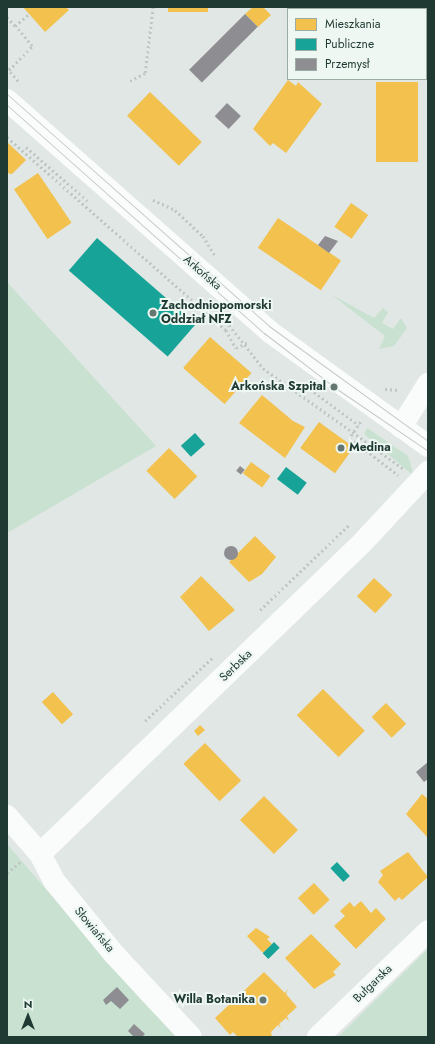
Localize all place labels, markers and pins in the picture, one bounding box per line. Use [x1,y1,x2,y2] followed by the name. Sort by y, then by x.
[161,299,271,327] place label: Zachodniopomorski Oddział NFZ
[148,308,158,318] marker: Zachodniopomorski Oddział NFZ
[231,380,326,394] place label: Arkońska Szpital
[329,382,339,392] marker: Arkońska Szpital
[349,441,391,455] place label: Medina
[336,443,346,453] marker: Medina
[173,993,255,1007] place label: Willa Botanika
[258,995,268,1005] marker: Willa Botanika

